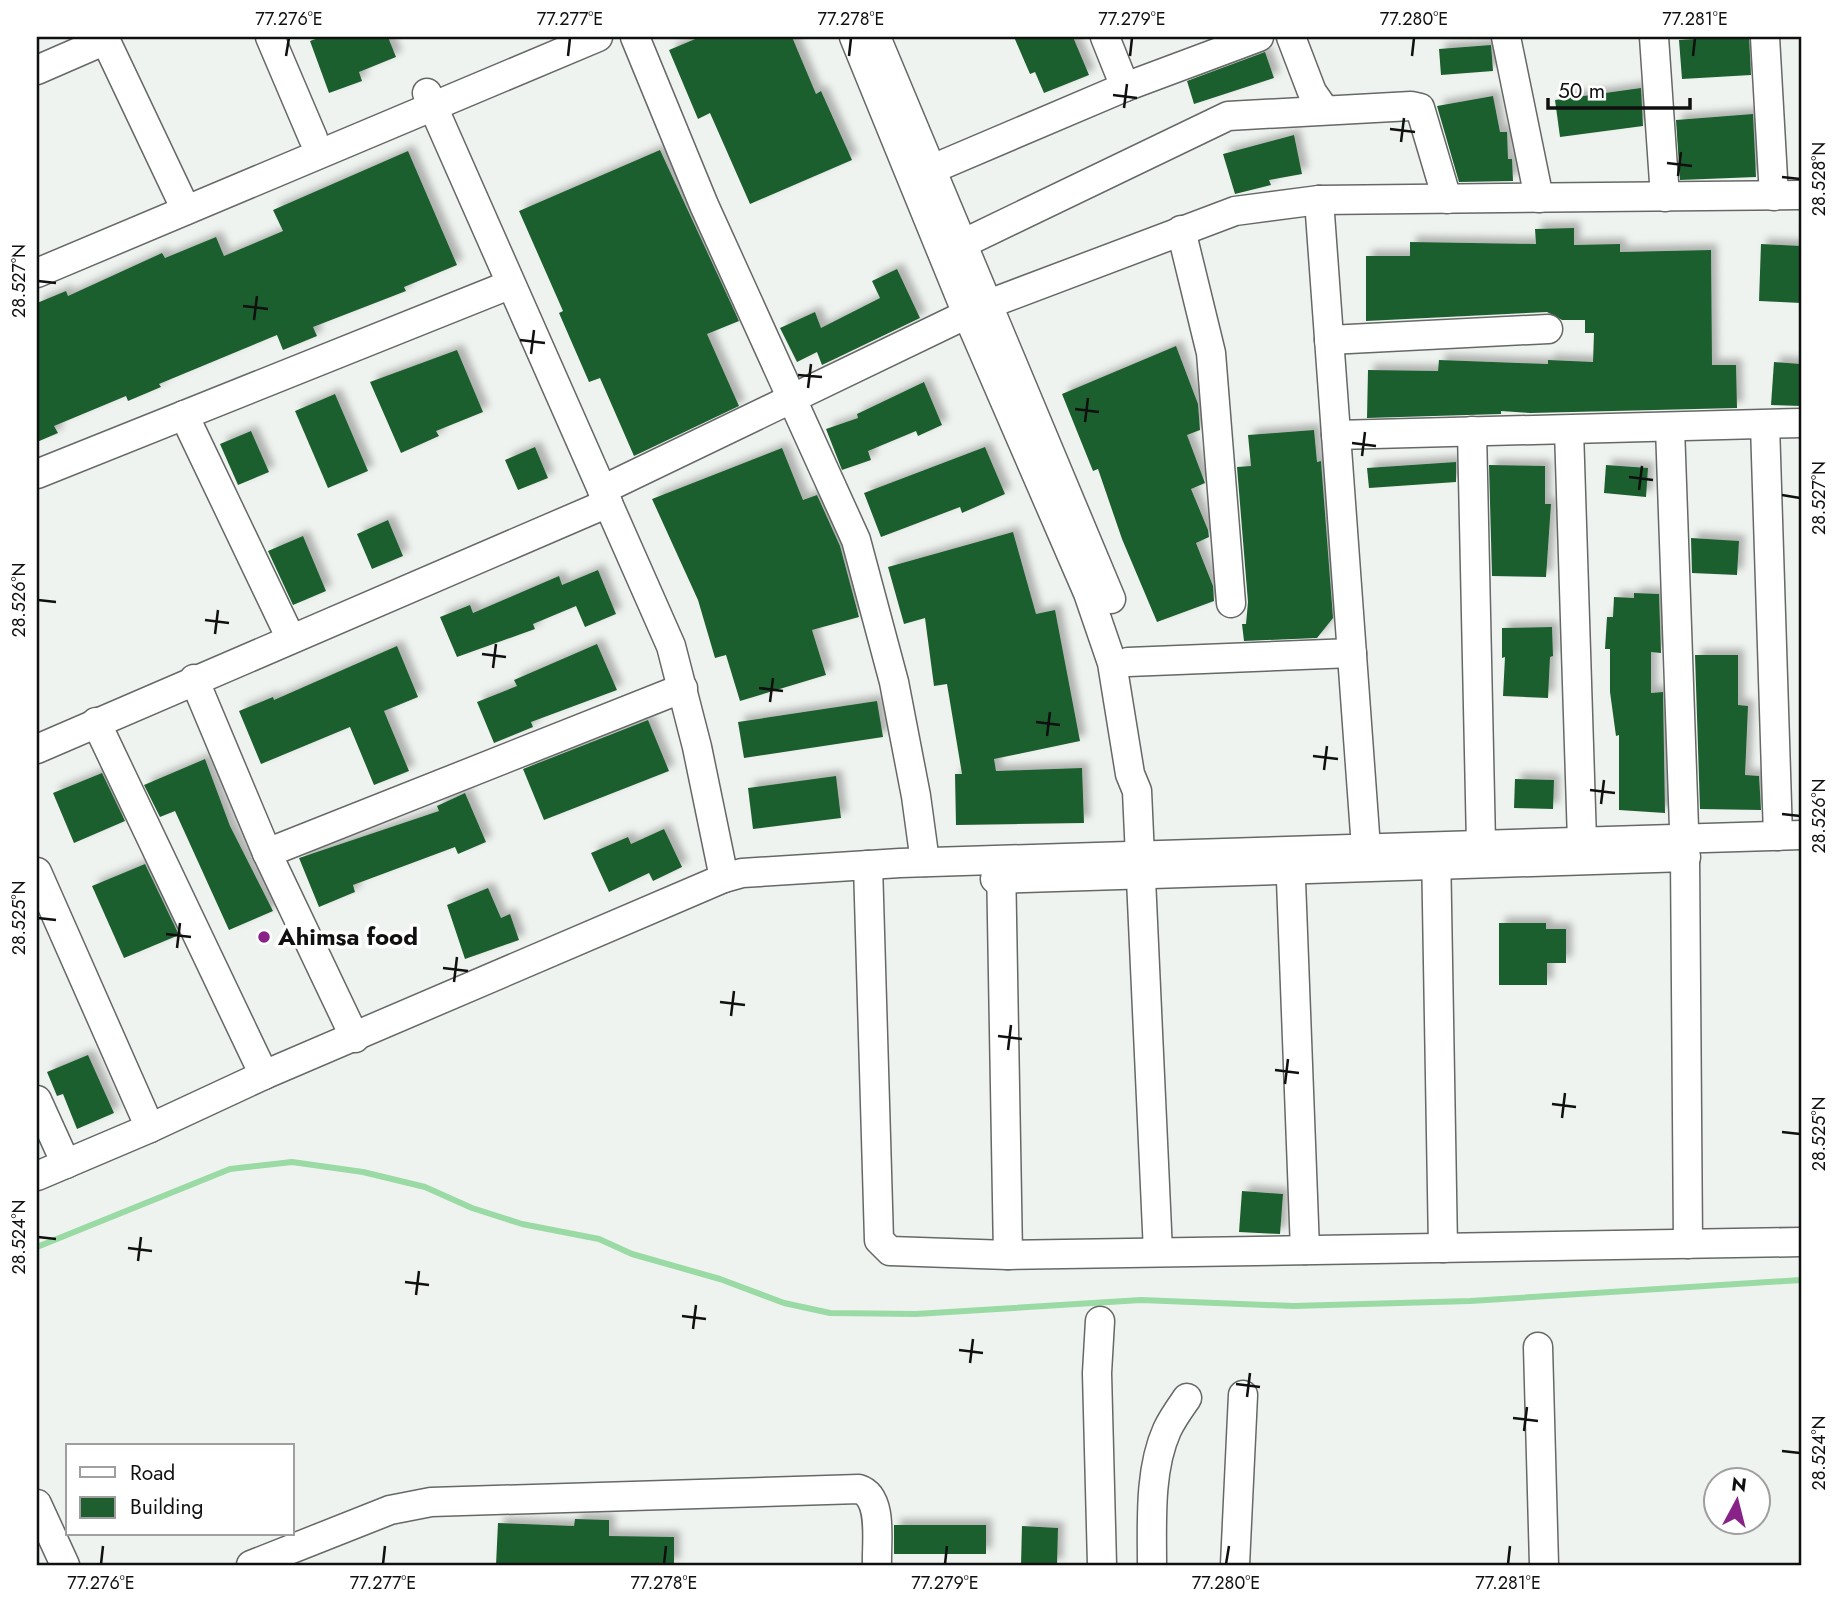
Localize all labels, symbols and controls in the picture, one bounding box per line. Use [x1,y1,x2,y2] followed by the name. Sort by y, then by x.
[255,6,323,32] text: 77.276°E
[537,6,603,32] text: 77.277°E
[818,6,884,32] text: 77.278°E
[1098,6,1166,32] text: 77.279°E
[1380,6,1448,32] text: 77.280°E
[1662,6,1728,32] text: 77.281°E
[1548,66,1689,110] scale bar
[1558,76,1605,106] text: 50 m
[1806,142,1832,216] text: 28.528°N
[6,244,32,318] text: 28.527°N
[1806,461,1832,535] text: 28.527°N
[6,563,32,637] text: 28.526°N
[1806,779,1832,853] text: 28.526°N
[6,881,32,955] text: 28.525°N
[277,919,418,954] place label: Ahimsa food
[256,929,272,945] marker: Ahimsa food
[1806,1097,1832,1171] text: 28.525°N
[6,1199,32,1275] text: 28.524°N
[1806,1415,1832,1491] text: 28.524°N
[66,1444,294,1536] legend
[130,1458,175,1488] text: Road
[1702,1466,1772,1536] north arrow
[1730,1470,1748,1499] text: N
[130,1492,203,1522] text: Building
[67,1570,135,1596] text: 77.276°E
[350,1570,416,1596] text: 77.277°E
[631,1570,697,1596] text: 77.278°E
[911,1570,979,1596] text: 77.279°E
[1192,1570,1260,1596] text: 77.280°E
[1475,1570,1541,1596] text: 77.281°E

